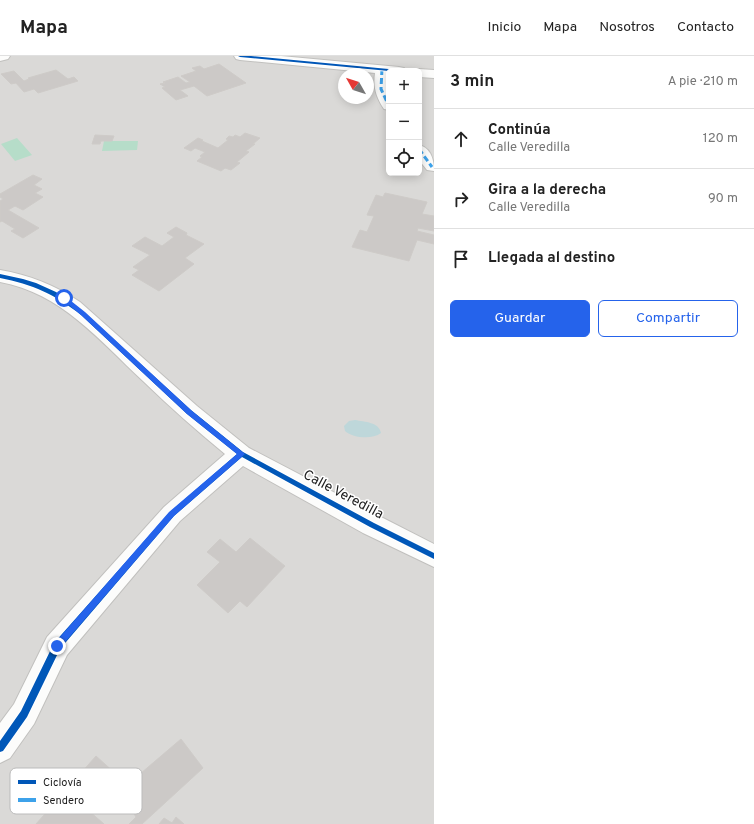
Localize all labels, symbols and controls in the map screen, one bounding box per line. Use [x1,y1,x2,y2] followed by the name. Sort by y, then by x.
[20,16,68,40] text: Mapa
[488,19,521,36] text: Inicio
[543,19,577,36] text: Mapa
[599,19,655,36] text: Nosotros
[677,19,734,36] text: Contacto
[338,68,374,104] north arrow
[386,68,422,176] map controls
[386,68,422,104] button: +
[450,71,494,93] text: 3 min
[668,74,738,90] text: A pie · 210 m
[386,104,422,140] button: −
[488,121,550,140] text: Continúa
[450,128,472,150] icon: ahead
[703,131,738,147] text: 120 m
[386,140,422,176] button: locate
[488,140,570,156] text: Calle Veredilla
[488,181,606,200] text: Gira a la derecha
[450,188,472,210] icon: right
[708,191,738,207] text: 90 m
[488,200,570,216] text: Calle Veredilla
[450,248,472,270] icon: arrive
[488,249,615,268] text: Llegada al destino
[55,289,73,307] route start
[450,300,590,337] button: Guardar
[598,300,738,337] button: Compartir
[300,467,386,523] street label: Calle Veredilla
[48,637,66,655] route end
[10,768,142,814] legend
[43,776,82,790] text: Ciclovía
[43,794,84,808] text: Sendero

